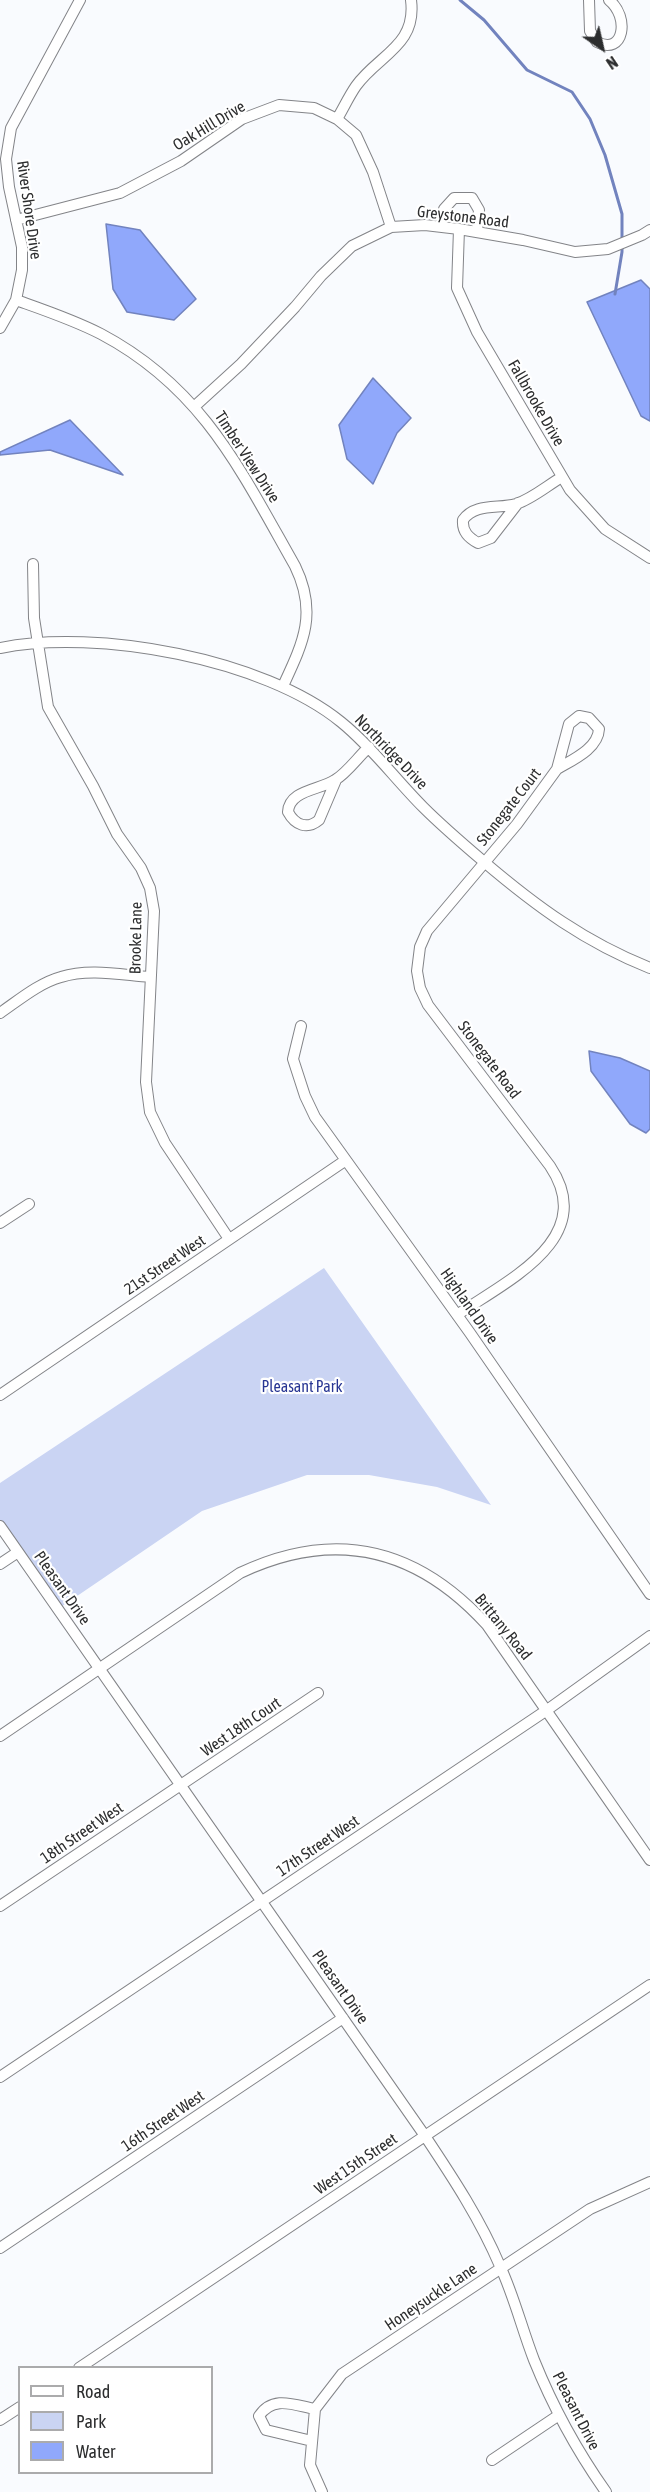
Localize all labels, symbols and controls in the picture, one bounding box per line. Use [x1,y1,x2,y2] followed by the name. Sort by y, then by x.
[572,18,632,78] north arrow
[603,53,621,73] text: N
[169,97,249,155] street label: Oak Hill Drive
[13,159,45,261] street label: River Shore Drive
[416,202,510,232] street label: Greystone Road
[504,356,568,450] street label: Fallbrooke Drive
[210,408,284,506] street label: Timber View Drive
[350,710,432,794] street label: Northridge Drive
[473,764,545,850] street label: Stonegate Court
[126,902,146,974] street label: Brooke Lane
[454,1017,524,1103] street label: Stonegate Road
[121,1231,209,1299] street label: 21st Street West
[436,1264,502,1348] street label: Highland Drive
[262,1377,342,1397] park label: Pleasant Park
[30,1548,94,1628] street label: Pleasant Drive
[470,1590,536,1664] street label: Brittany Road
[197,1693,285,1761] street label: West 18th Court
[37,1798,127,1868] street label: 18th Street West
[273,1811,363,1881] street label: 17th Street West
[308,1947,372,2027] street label: Pleasant Drive
[118,2086,208,2156] street label: 16th Street West
[311,2129,401,2199] street label: West 15th Street
[381,2259,481,2335] street label: Honeysuckle Lane
[18,2366,213,2474] legend
[548,2369,604,2453] street label: Pleasant Drive
[76,2381,110,2402] text: Road
[76,2411,106,2432] text: Park
[76,2441,115,2462] text: Water

